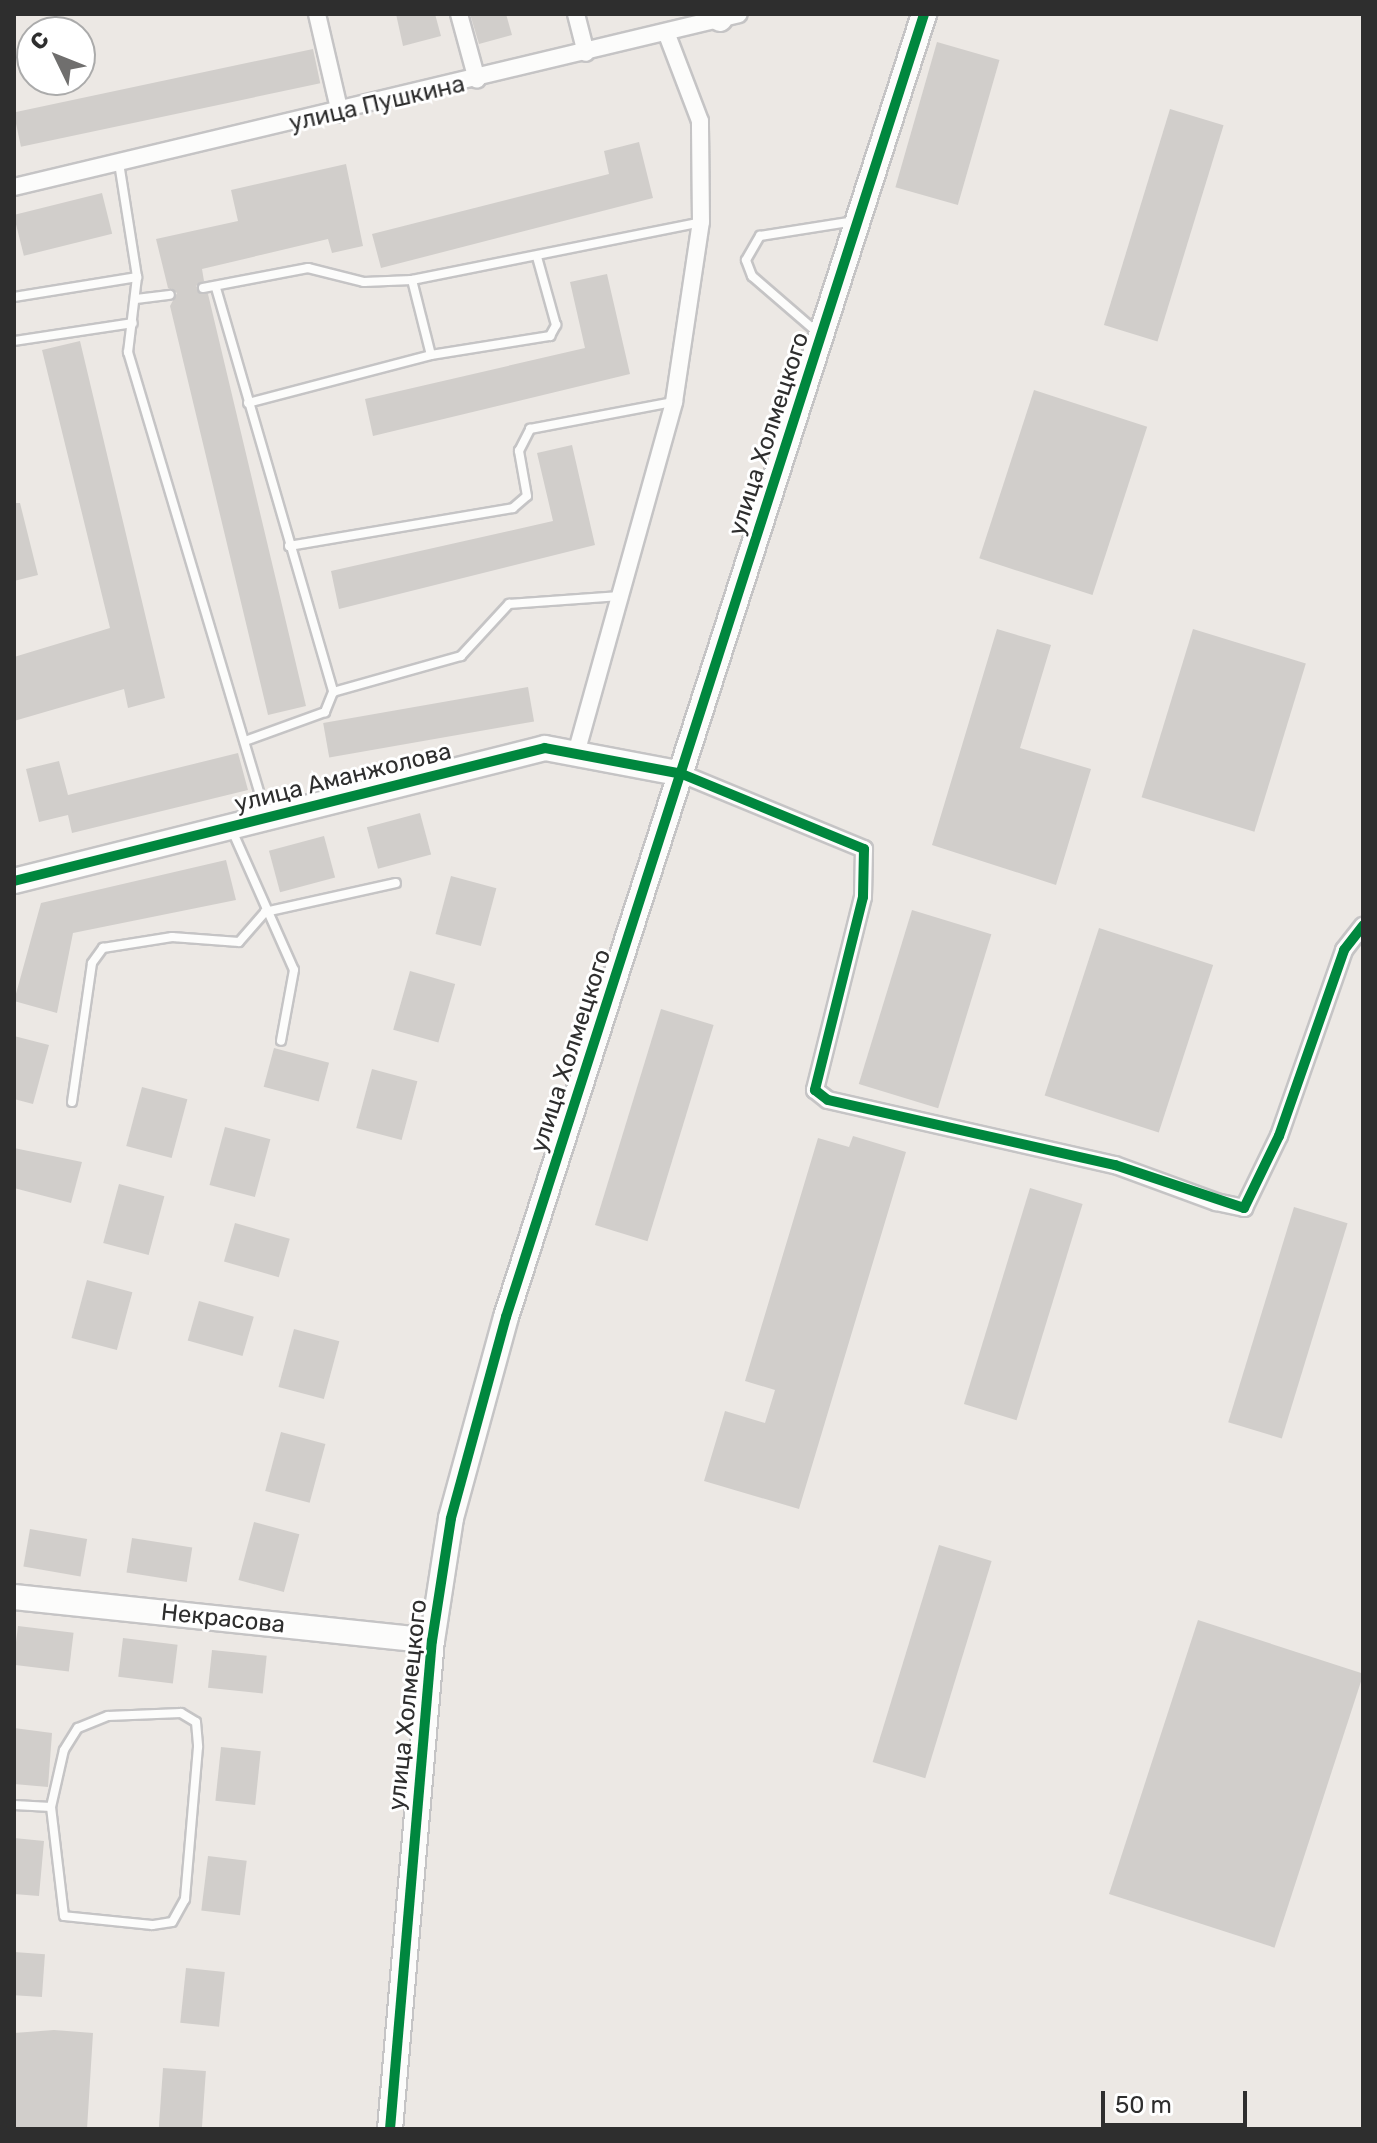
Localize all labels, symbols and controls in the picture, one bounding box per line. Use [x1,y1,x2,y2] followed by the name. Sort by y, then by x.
[16,16,96,96] north arrow
[24,26,55,56] text: С
[286,70,468,138] street label: улица Пушкина
[723,329,815,539] street label: улица Холмецкого
[232,737,454,819] street label: улица Аманжолова
[525,946,617,1156] street label: улица Холмецкого
[159,1598,287,1640] street label: Некрасова
[383,1598,433,1812] street label: улица Холмецкого
[1105,2075,1251,2125] scale bar
[1115,2091,1172,2119] text: 50 m

